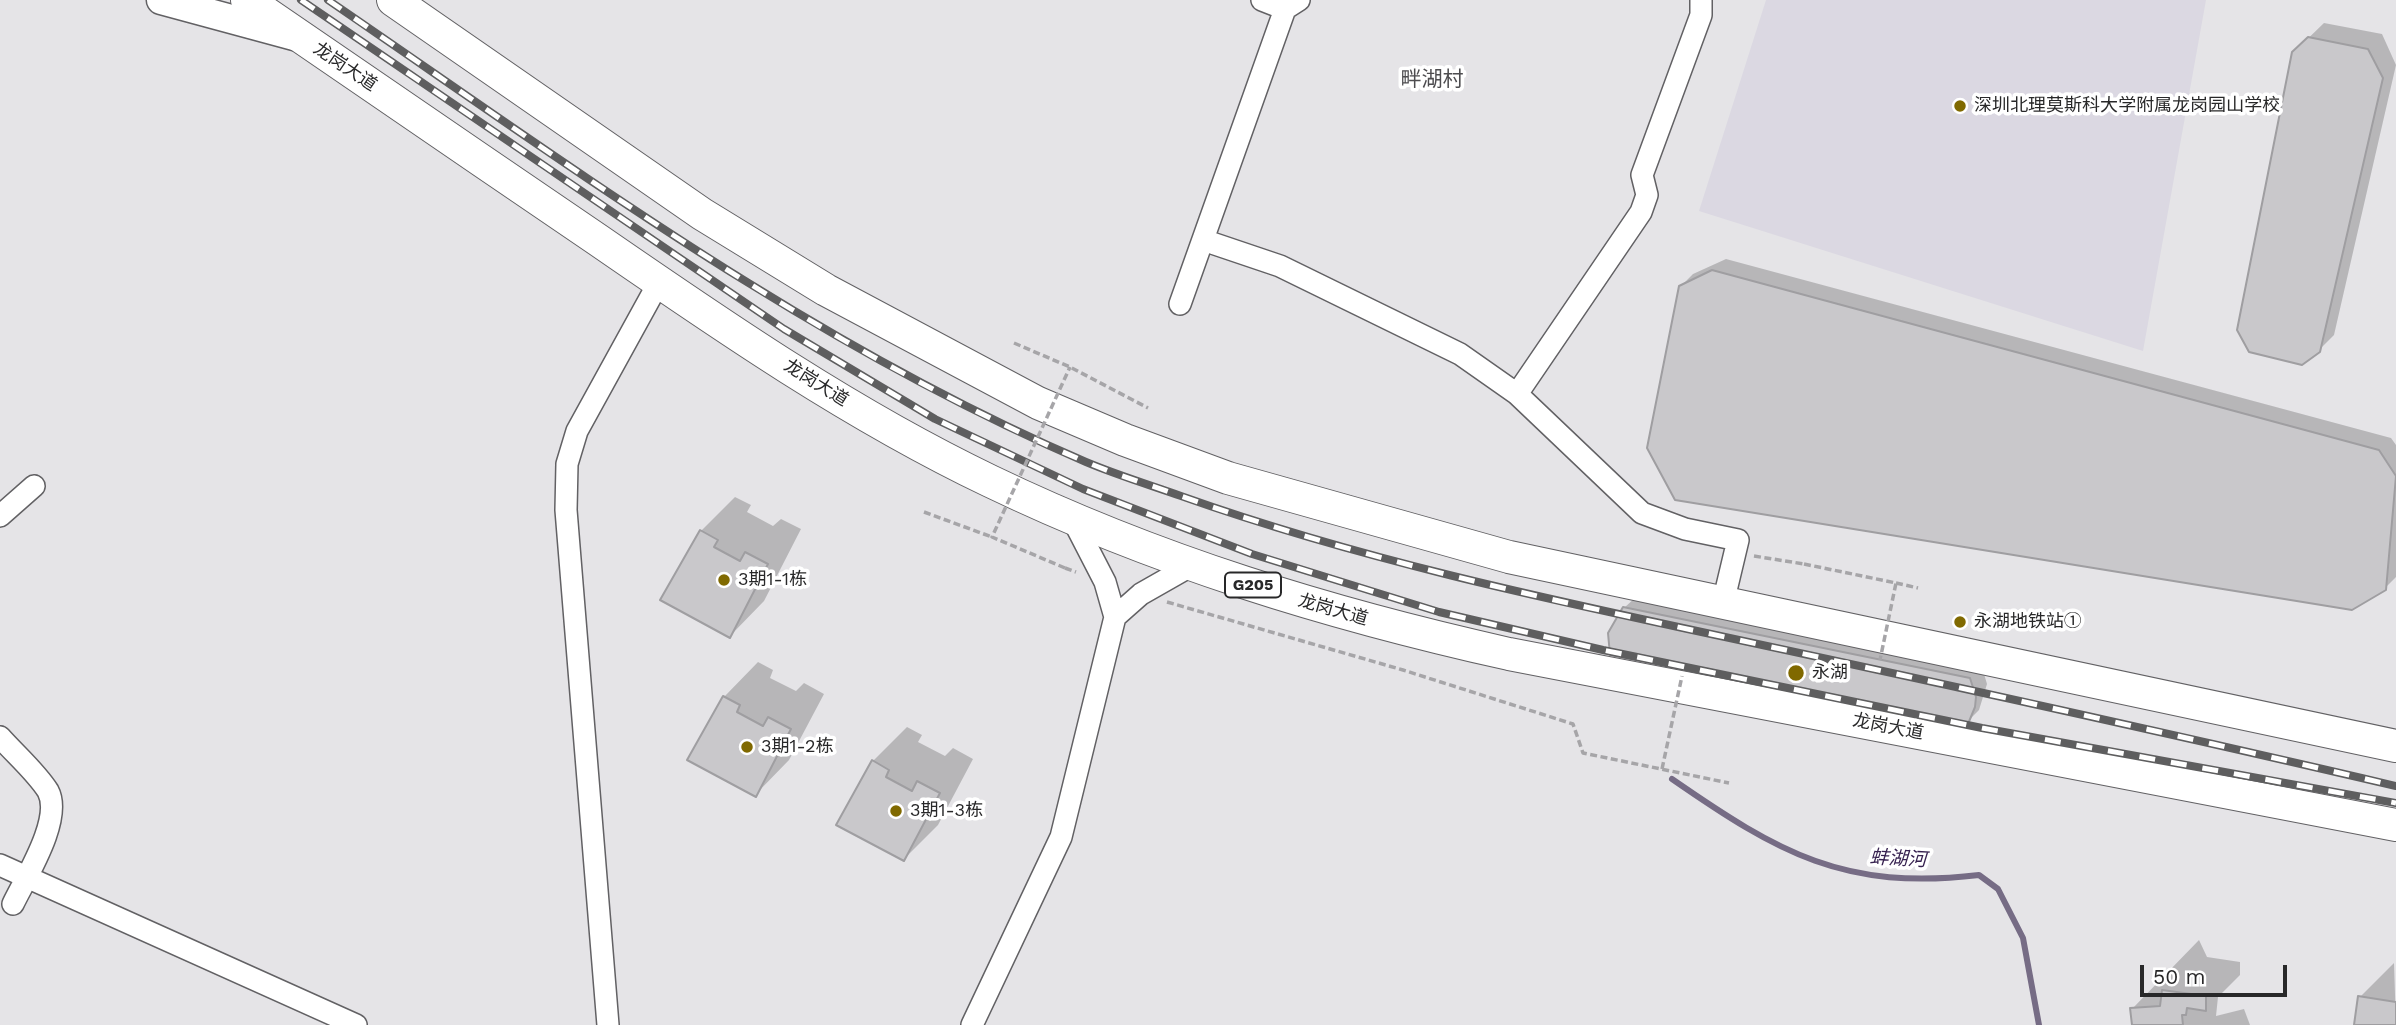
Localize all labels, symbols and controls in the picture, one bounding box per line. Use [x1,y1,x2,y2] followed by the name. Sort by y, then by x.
[309,38,381,96] street label: 龙岗大道
[1401,67,1463,93] district label: 畔湖村
[1974,95,2280,117] place label: 深圳北理莫斯科大学附属龙岗园山学校
[1952,98,1968,114] marker: 深圳北理莫斯科大学附属龙岗园山学校
[780,355,852,411] street label: 龙岗大道
[738,569,807,591] place label: 3期1-1栋
[716,572,732,588] marker: 3期1-1栋
[1225,572,1281,598] road number: G205
[1295,590,1371,630] street label: 龙岗大道
[1974,611,2082,633] place label: 永湖地铁站①
[1952,614,1968,630] marker: 永湖地铁站①
[1812,662,1848,684] place label: 永湖
[1786,663,1806,683] marker: 永湖
[1851,710,1925,744] street label: 龙岗大道
[761,736,833,758] place label: 3期1-2栋
[739,739,755,755] marker: 3期1-2栋
[910,800,983,822] place label: 3期1-3栋
[888,803,904,819] marker: 3期1-3栋
[1869,846,1927,872] water label: 蚌湖河
[2144,951,2291,995] scale bar
[2153,964,2205,989] text: 50 m

